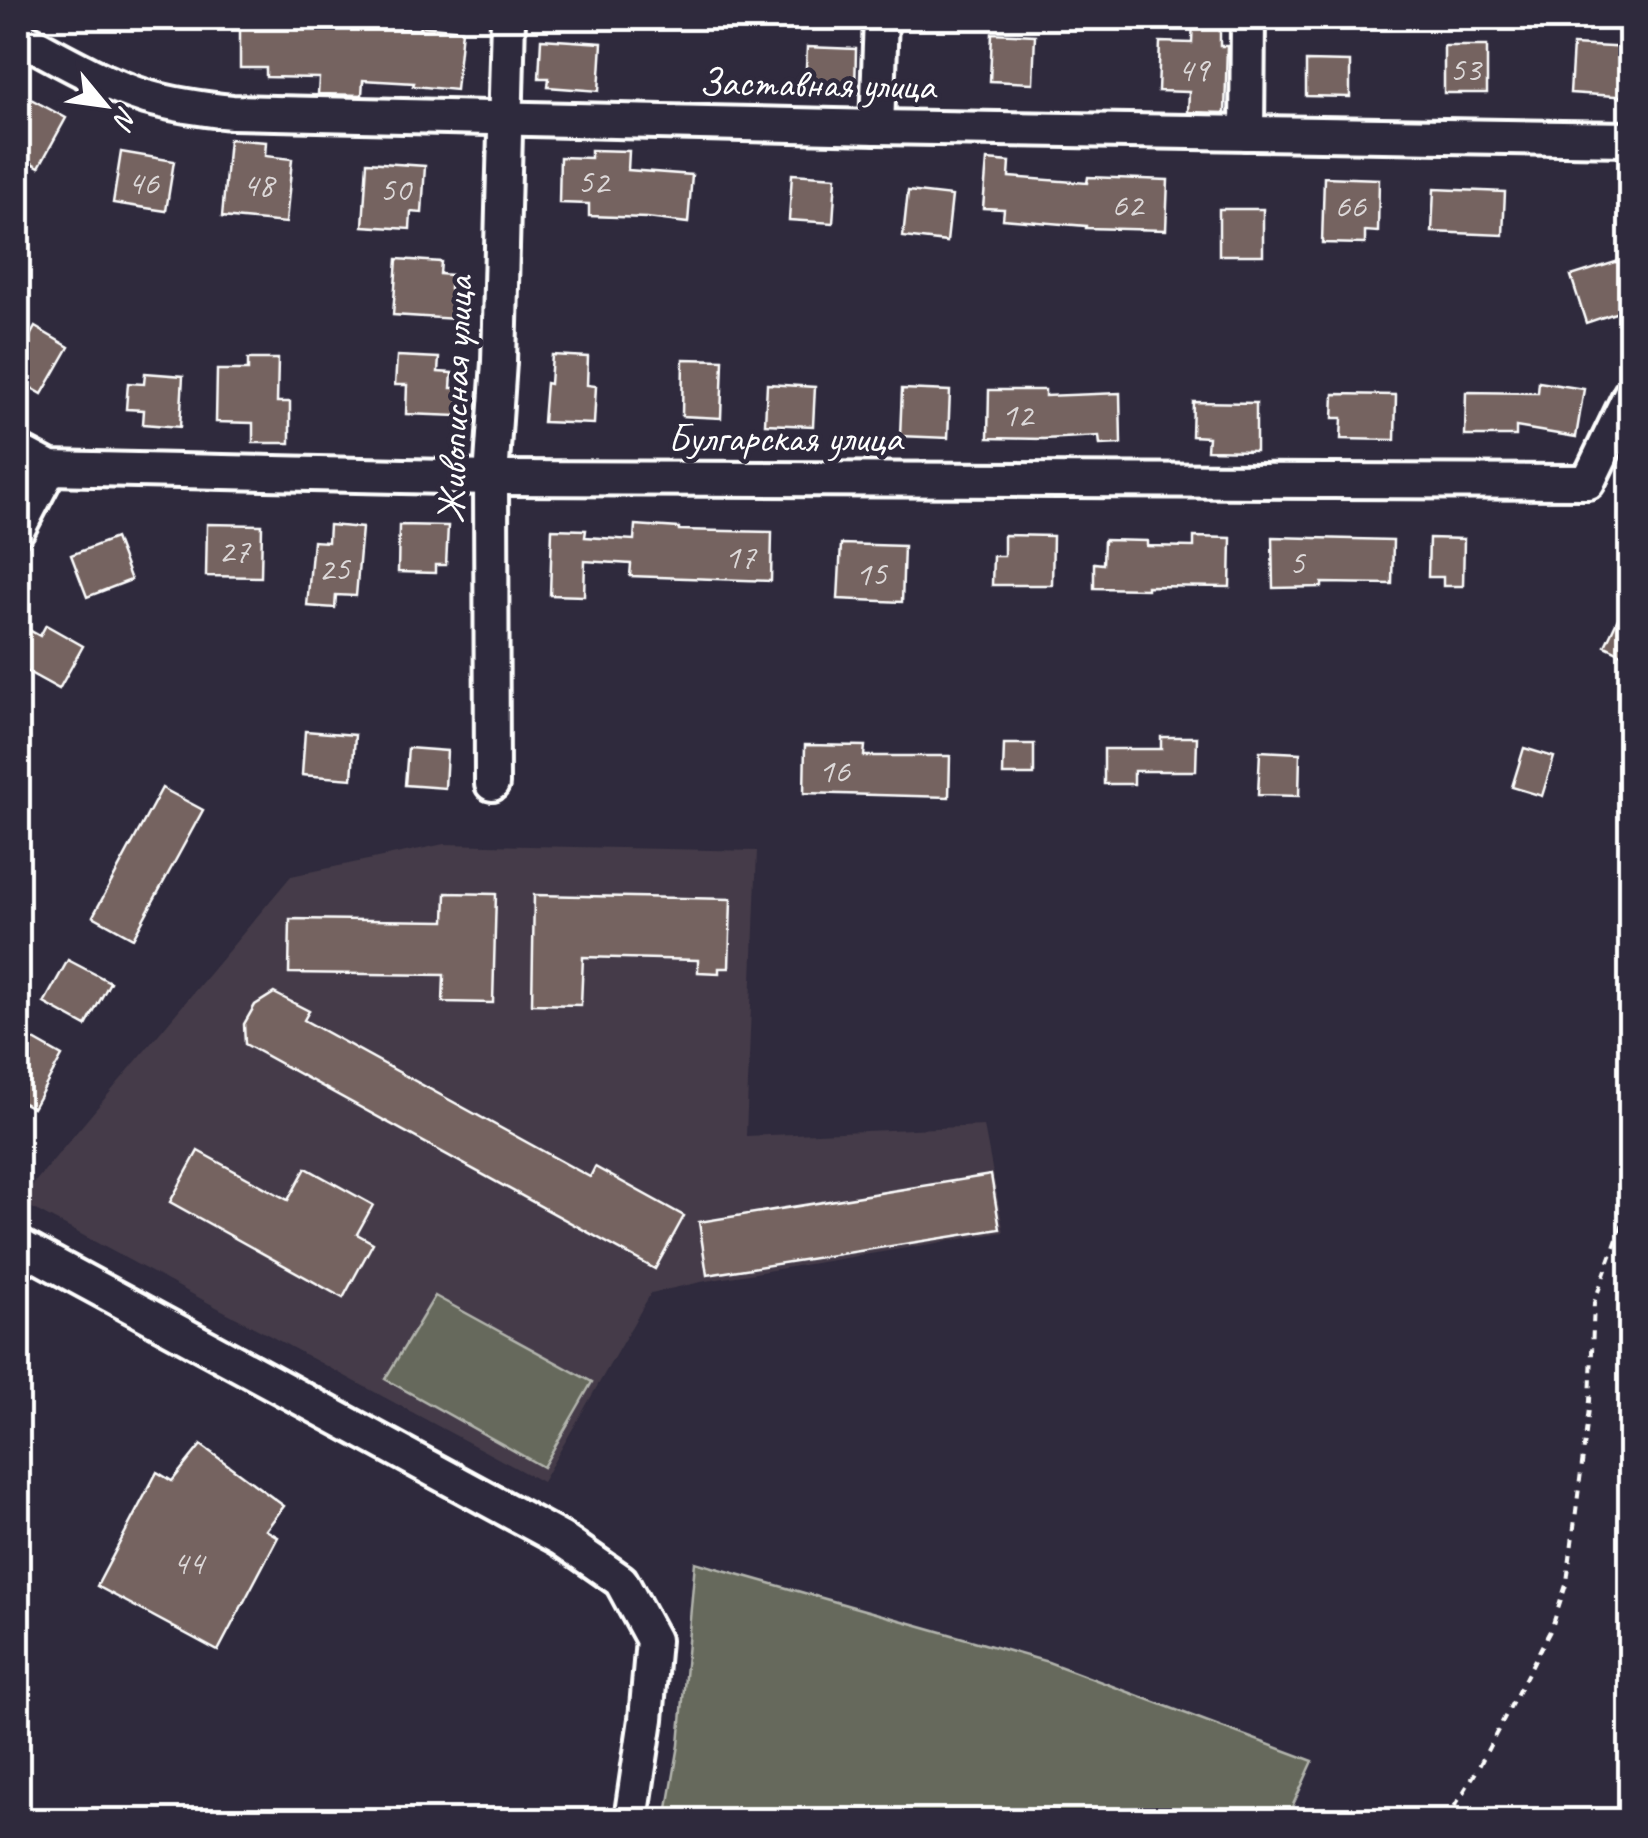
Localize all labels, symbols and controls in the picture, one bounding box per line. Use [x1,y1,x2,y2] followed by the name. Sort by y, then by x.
[1177,47,1212,92] house number: 49
[1449,47,1483,92] house number: 53
[55,55,155,155] north arrow
[698,57,938,111] street label: Заставная улица
[105,101,146,137] text: N
[577,159,612,204] house number: 52
[127,160,160,205] house number: 46
[242,162,277,207] house number: 48
[379,167,413,212] house number: 50
[1111,182,1146,227] house number: 62
[1334,183,1367,228] house number: 66
[426,273,484,524] street label: Живописная улица
[1001,392,1036,437] house number: 12
[668,413,905,463] street label: Булгарская улица
[218,528,252,573] house number: 27
[724,534,758,579] house number: 17
[1289,540,1307,585] house number: 5
[318,546,352,591] house number: 25
[855,551,889,596] house number: 15
[818,748,851,793] house number: 16
[172,1540,207,1585] house number: 44

